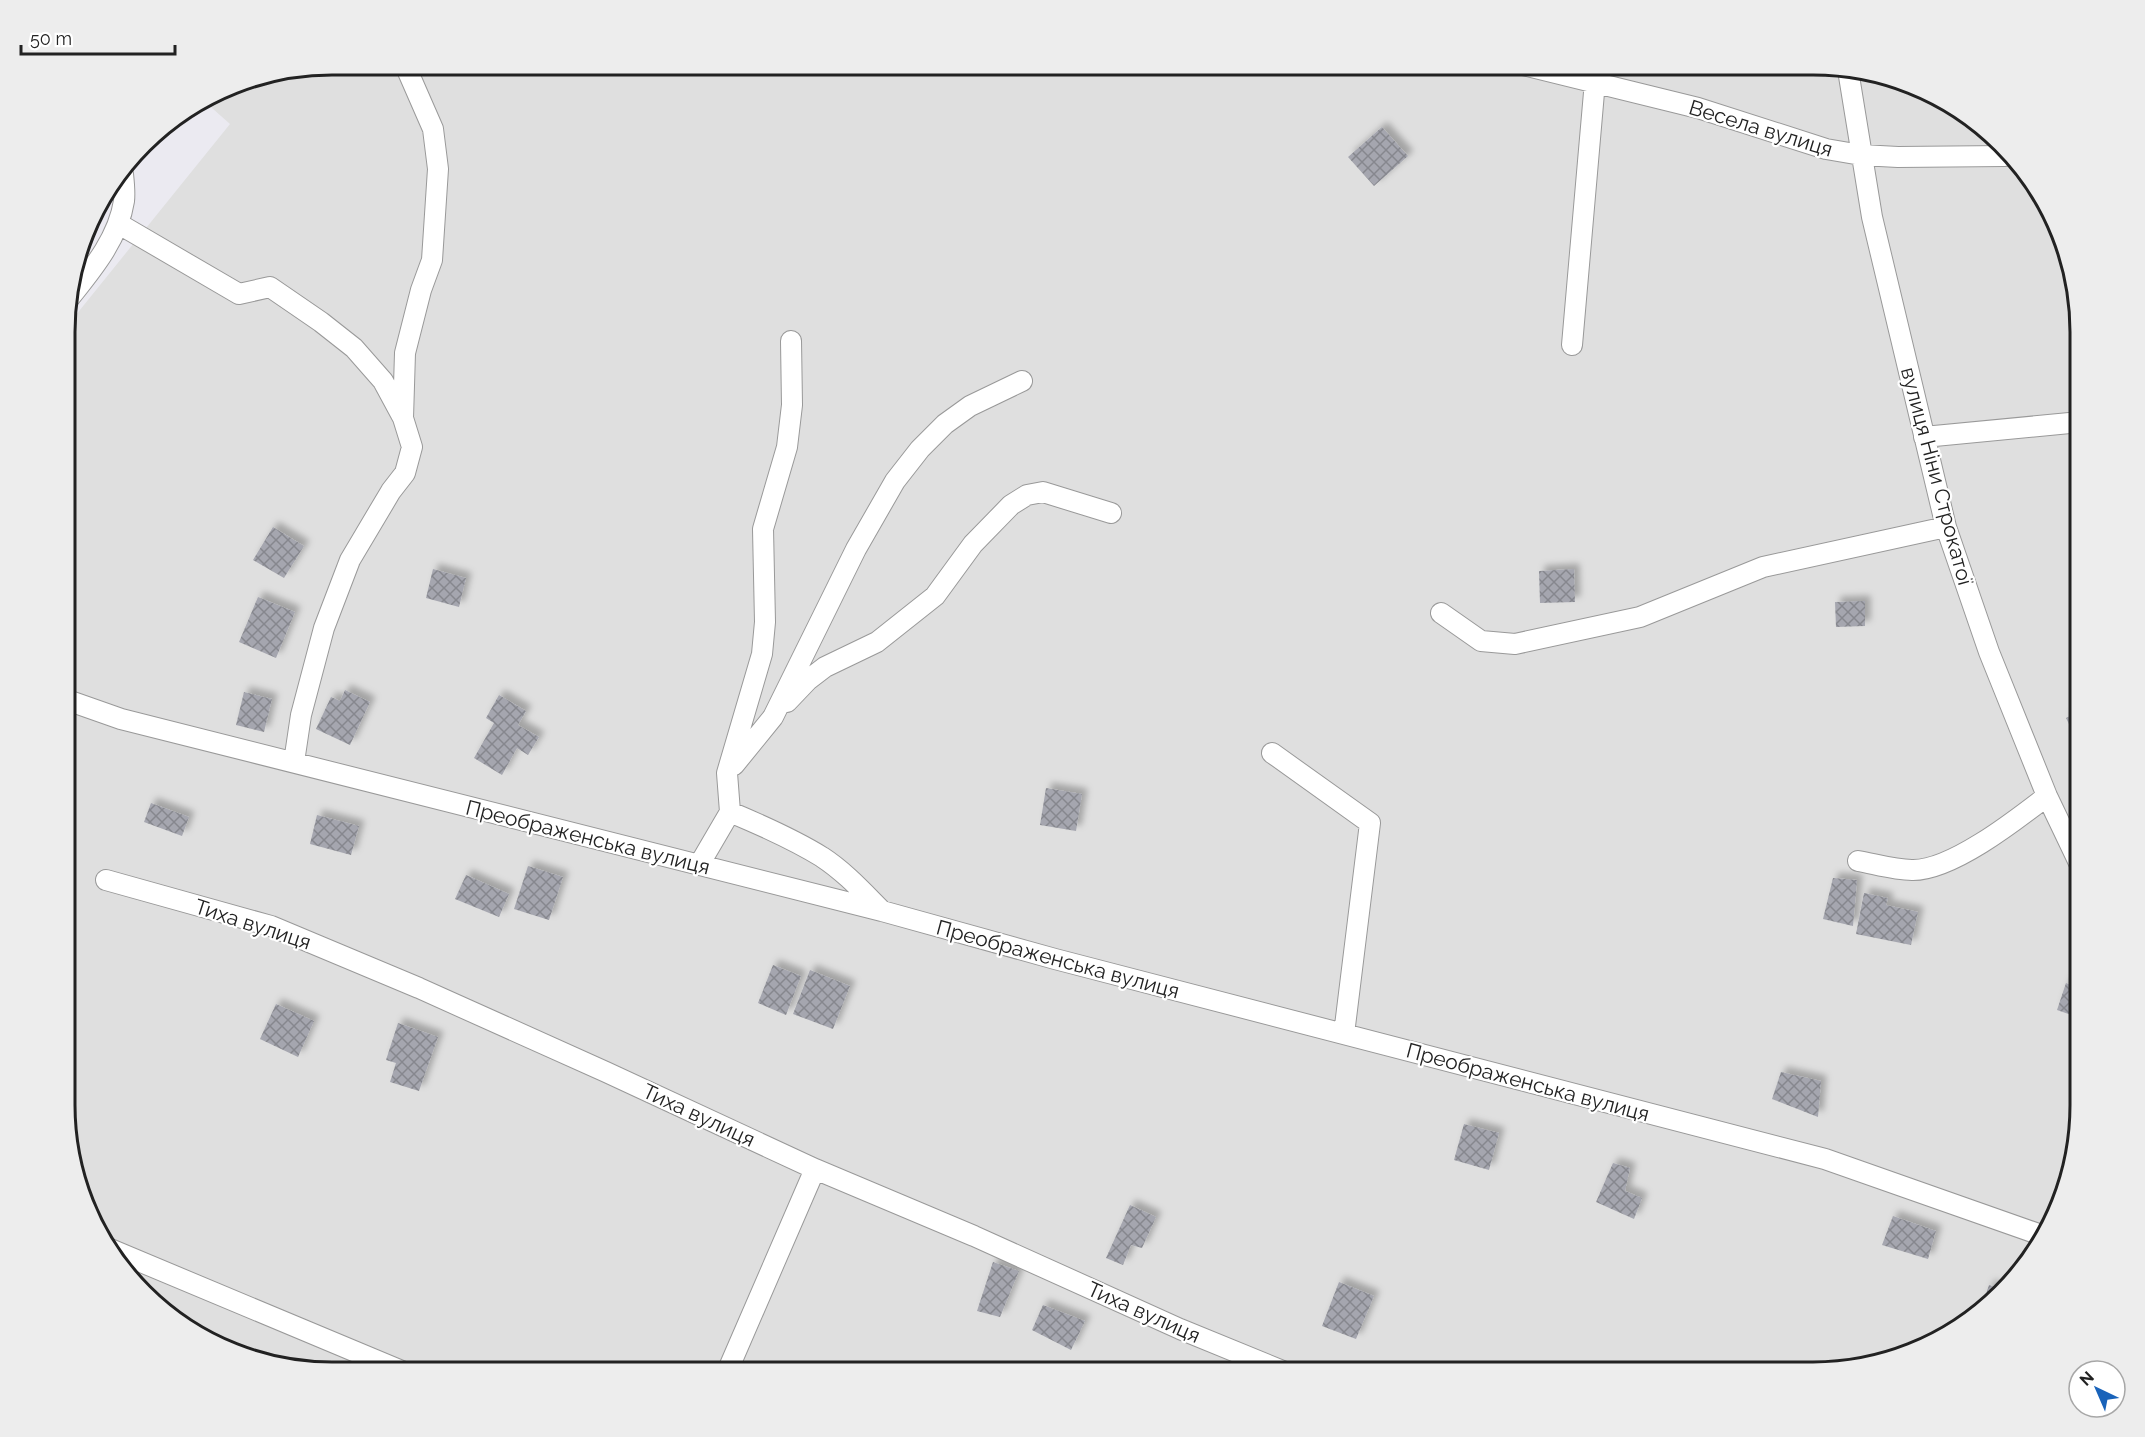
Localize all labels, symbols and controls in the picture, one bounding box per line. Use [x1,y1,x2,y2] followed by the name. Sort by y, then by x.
[21,18,176,56] scale bar
[30,28,72,49] text: 50 m
[1686,94,1836,162] street label: Весела вулиця
[1896,364,1978,588] street label: вулиця Ніни Строкатої
[463,795,713,879] street label: Преображенська вулиця
[192,893,314,955] street label: Тиха вулиця
[934,914,1182,1004] street label: Преображенська вулиця
[1404,1037,1652,1127] street label: Преображенська вулиця
[639,1078,759,1152] street label: Тиха вулиця
[1084,1276,1204,1348] street label: Тиха вулиця
[2067,1359,2127,1419] north arrow
[2076,1367,2098,1390] text: N

